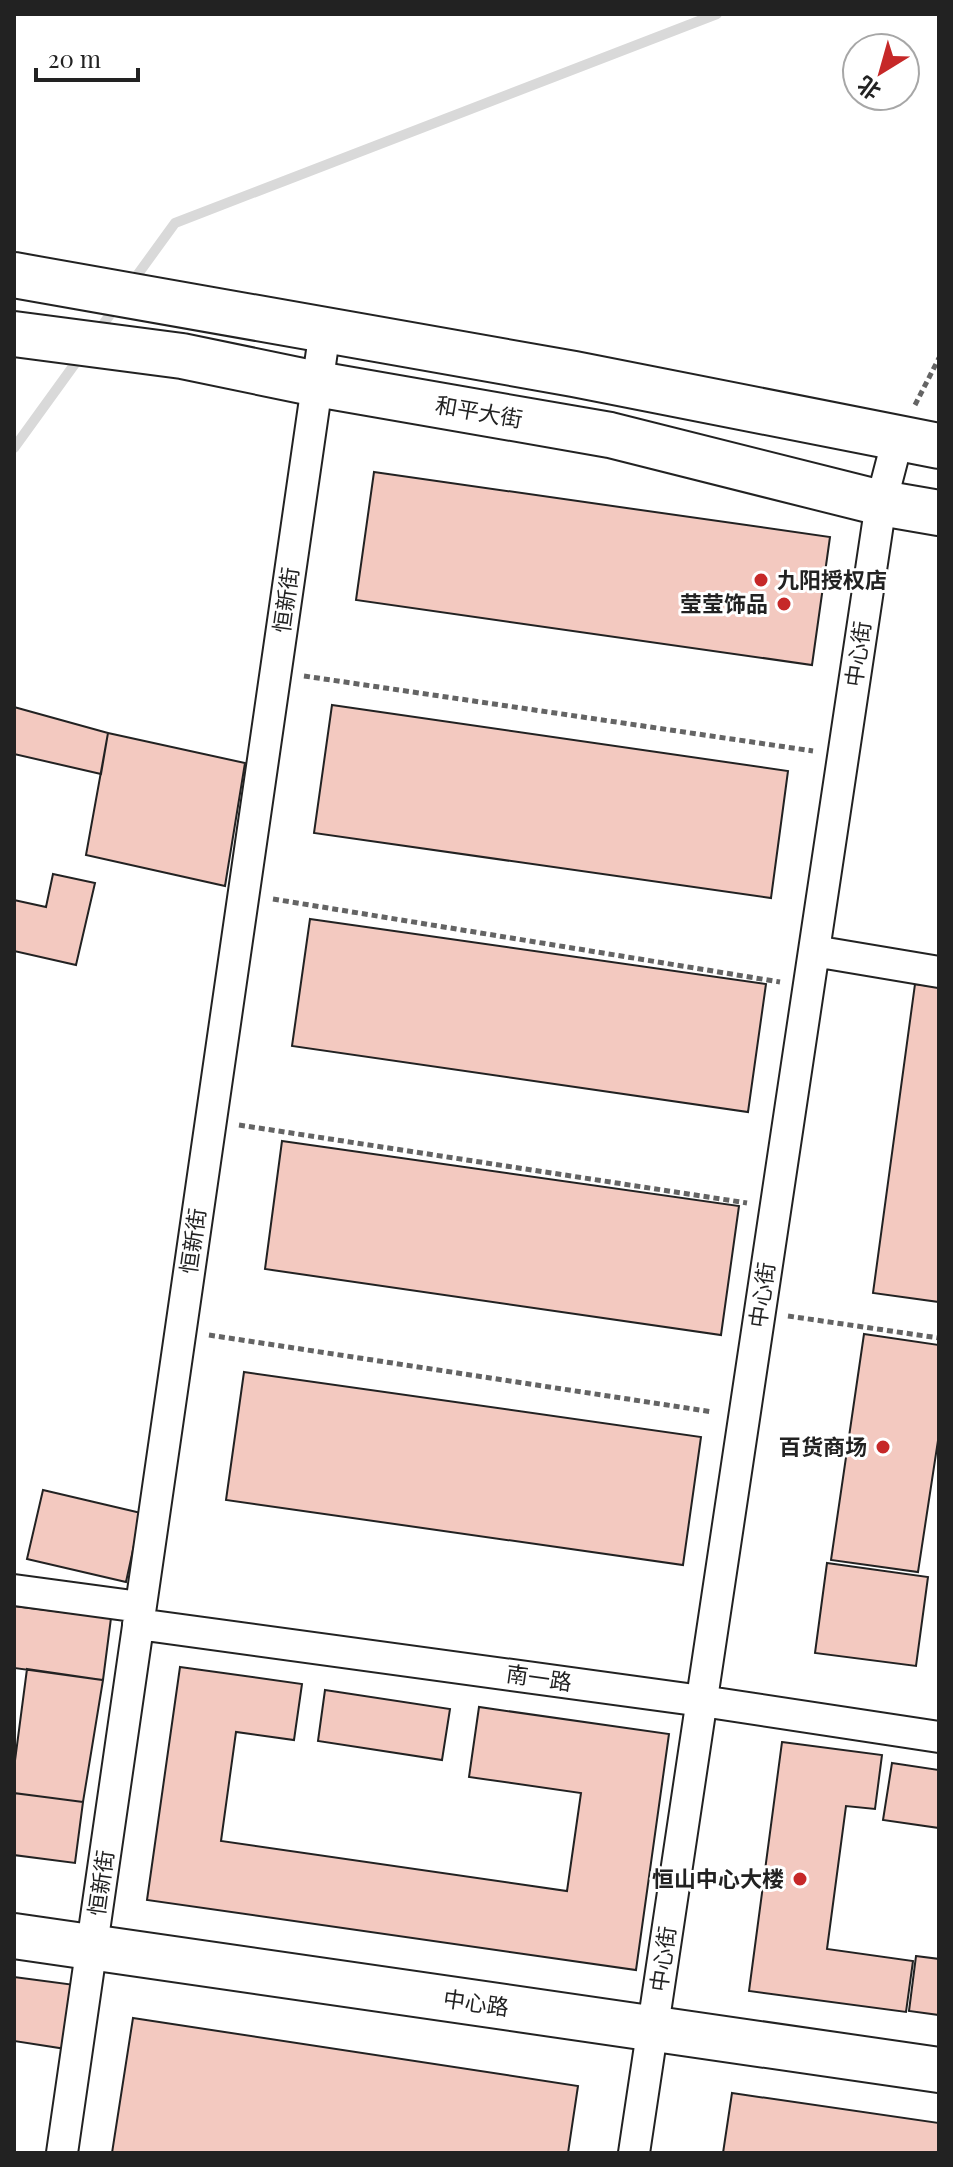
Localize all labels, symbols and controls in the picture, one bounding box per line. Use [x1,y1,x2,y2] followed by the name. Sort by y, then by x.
[36,32,138,82] scale bar
[841,32,921,112] north arrow
[48,42,101,74] text: 20 m
[851,70,886,107] text: 北
[433,389,525,433] street label: 和平大街
[777,564,887,594] place label: 九阳授权店
[266,565,304,635] street label: 恒新街
[752,571,770,589] marker: 九阳授权店
[680,588,768,618] place label: 莹莹饰品
[775,595,793,613] marker: 莹莹饰品
[838,619,876,689] street label: 中心街
[173,1206,211,1276] street label: 恒新街
[742,1260,780,1330] street label: 中心街
[779,1431,867,1461] place label: 百货商场
[874,1438,892,1456] marker: 百货商场
[504,1658,574,1696] street label: 南一路
[81,1848,119,1918] street label: 恒新街
[652,1863,784,1893] place label: 恒山中心大楼
[791,1870,809,1888] marker: 恒山中心大楼
[643,1924,681,1994] street label: 中心街
[441,1983,511,2021] street label: 中心路

